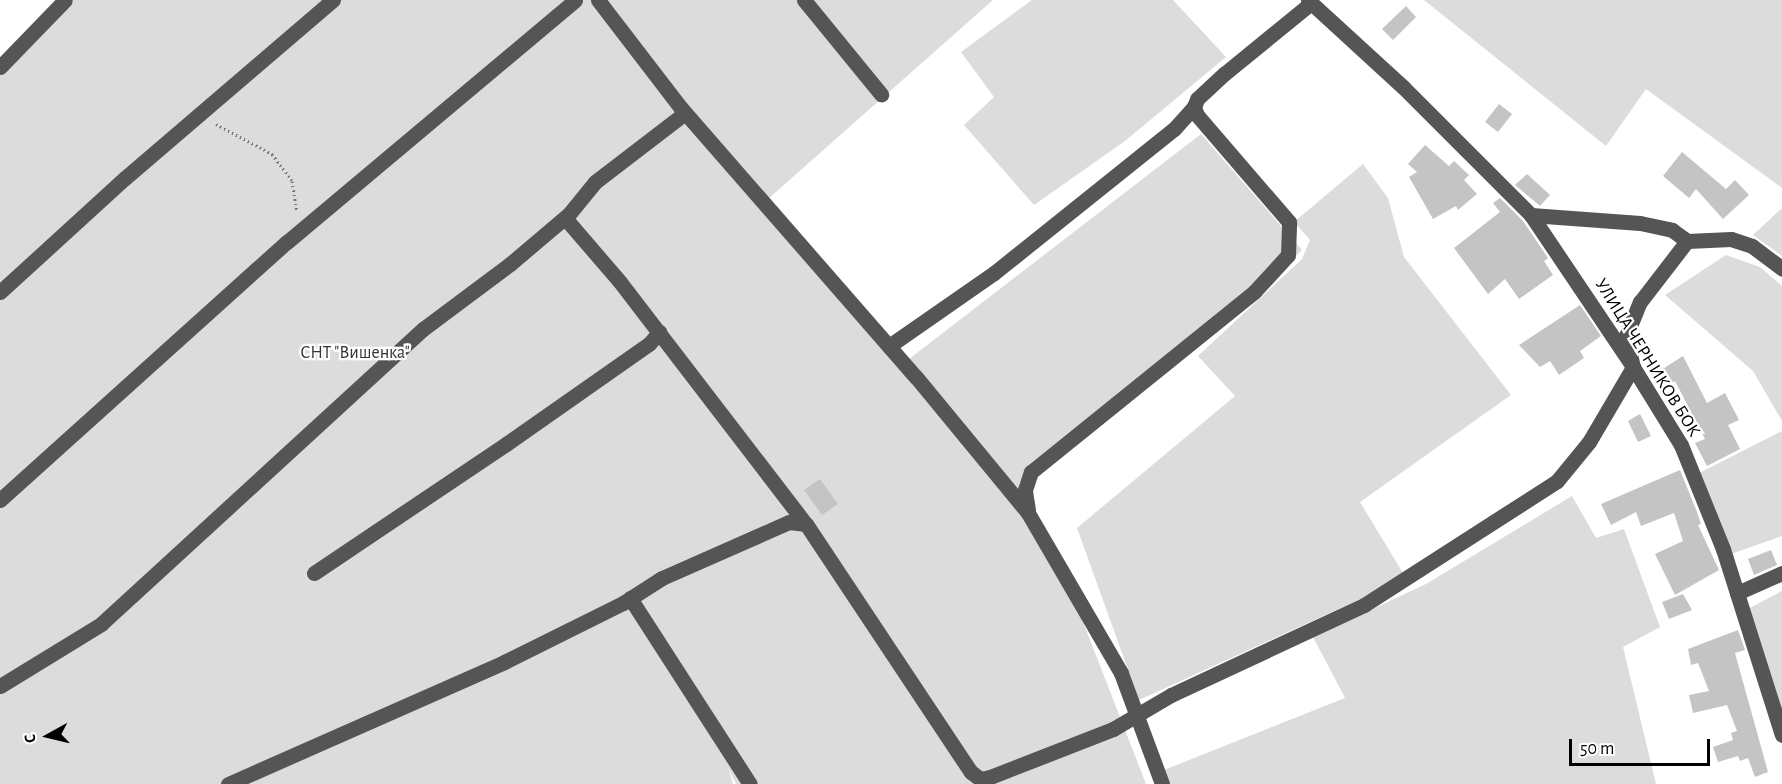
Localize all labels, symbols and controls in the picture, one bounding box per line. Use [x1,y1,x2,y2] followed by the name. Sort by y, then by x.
[1589,275,1705,441] street label: УЛИЦА ЧЕРНИКОВ БОК
[300,342,410,364] park label: СНТ "Вишенка"
[18,706,78,766] north arrow
[1572,727,1713,765] scale bar
[22,733,39,744] text: С
[1580,740,1614,758] text: 50 m

